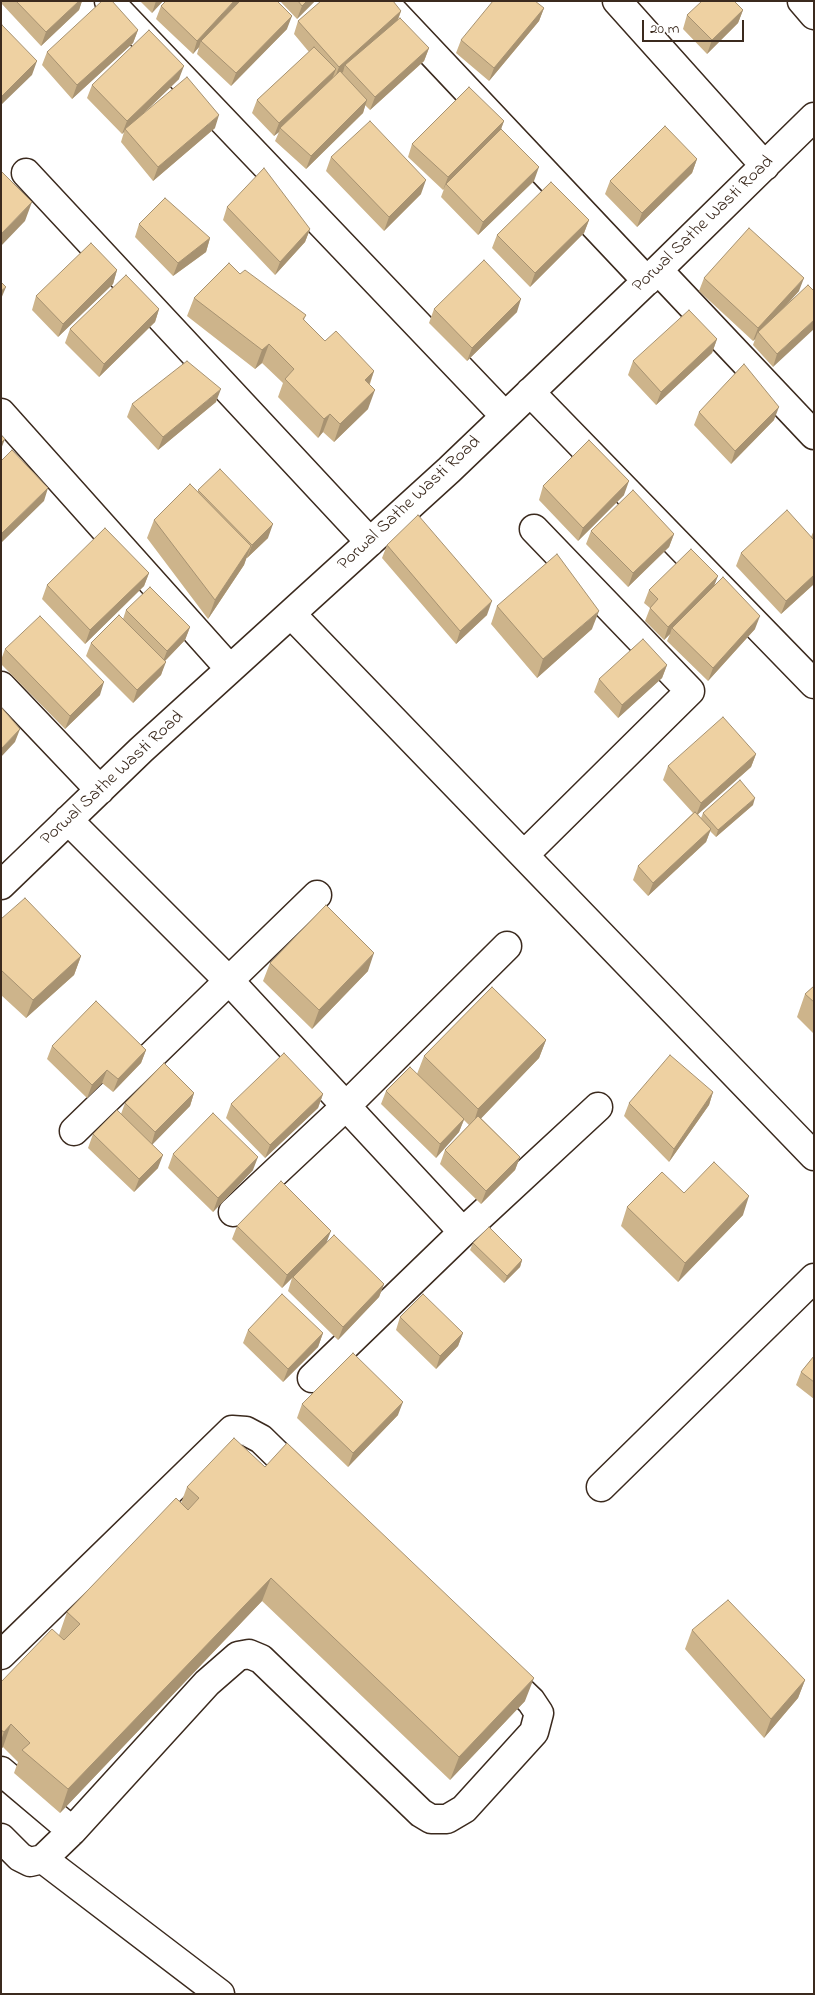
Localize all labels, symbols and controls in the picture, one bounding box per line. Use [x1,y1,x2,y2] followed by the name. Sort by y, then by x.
[645,10,748,42] scale bar
[650,18,679,40] text: 20 m
[629,152,779,298] street label: Porwal Sathe Wasti Road
[334,432,486,576] street label: Porwal Sathe Wasti Road
[37,707,189,851] street label: Porwal Sathe Wasti Road

